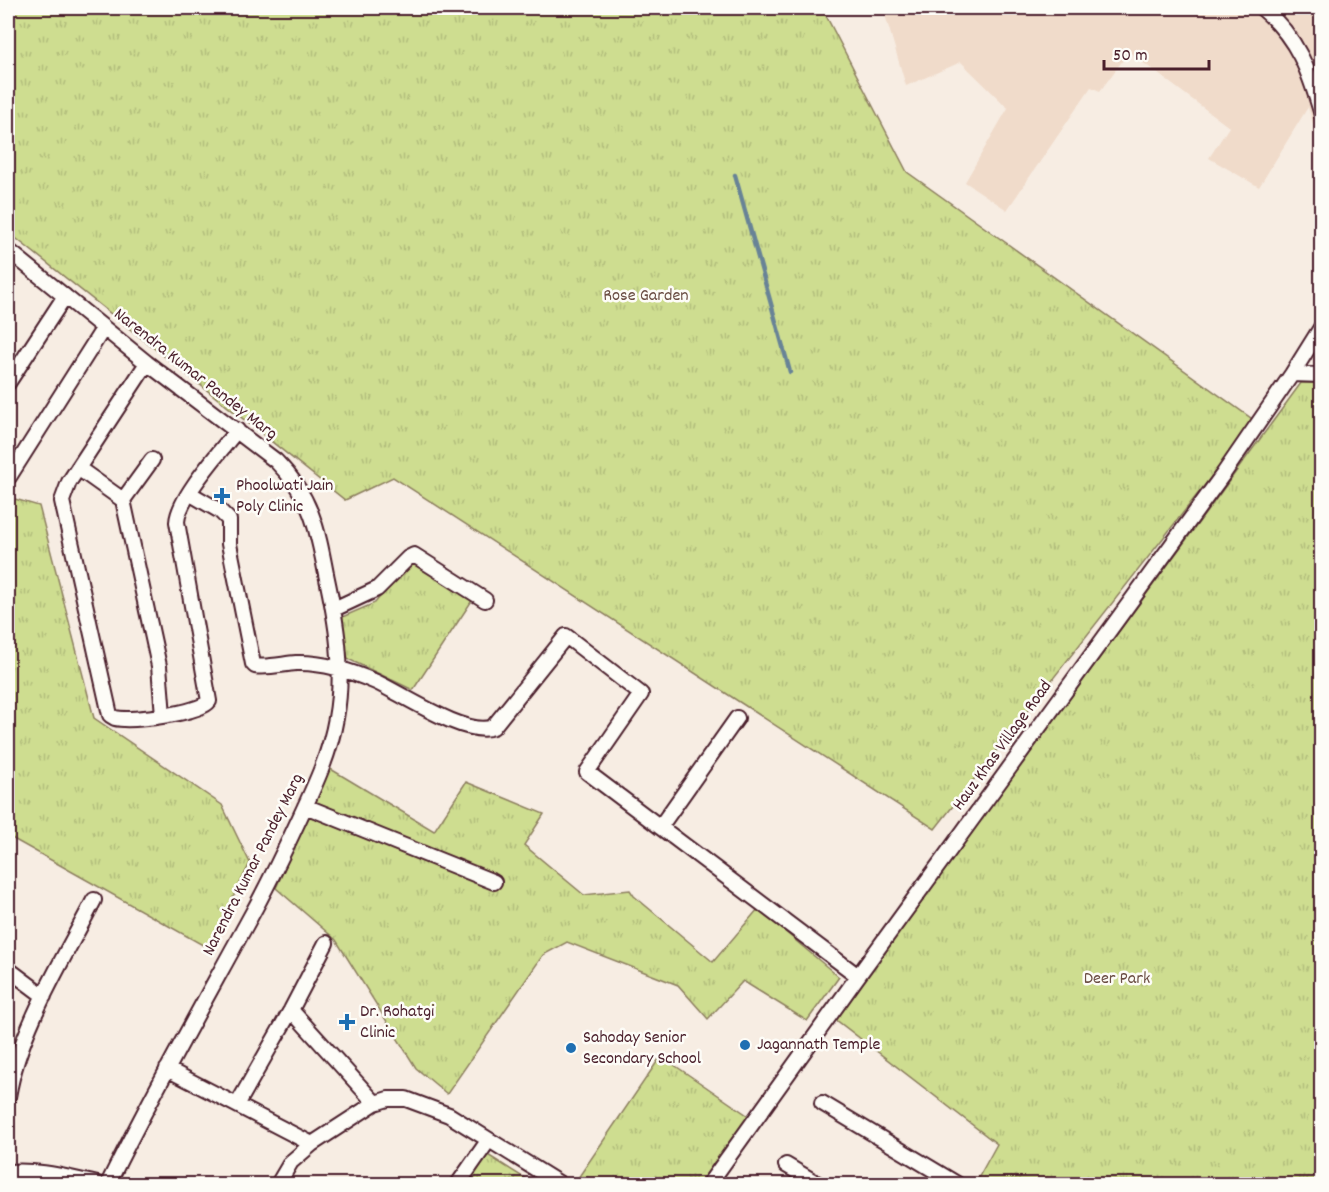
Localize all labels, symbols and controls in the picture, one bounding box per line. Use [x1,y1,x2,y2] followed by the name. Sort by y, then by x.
[1104,33,1209,71] scale bar
[1113,44,1148,69] text: 50 m
[603,284,689,309] park label: Rose Garden
[108,303,282,447] street label: Narendra Kumar Pandey Marg
[236,474,333,520] place label: Phoolwati Jain Poly Clinic
[213,487,231,505] marker: Phoolwati Jain Poly Clinic
[947,676,1059,816] street label: Hauz Khas Village Road
[197,769,311,961] street label: Narendra Kumar Pandey Marg
[1084,967,1150,992] park label: Deer Park
[360,1000,434,1046] place label: Dr. Rohatgi Clinic
[338,1013,356,1031] marker: Dr. Rohatgi Clinic
[583,1026,702,1072] place label: Sahoday Senior Secondary School
[757,1033,880,1058] place label: Jagannath Temple
[738,1038,752,1052] marker: Jagannath Temple
[564,1041,578,1055] marker: Sahoday Senior Secondary School

